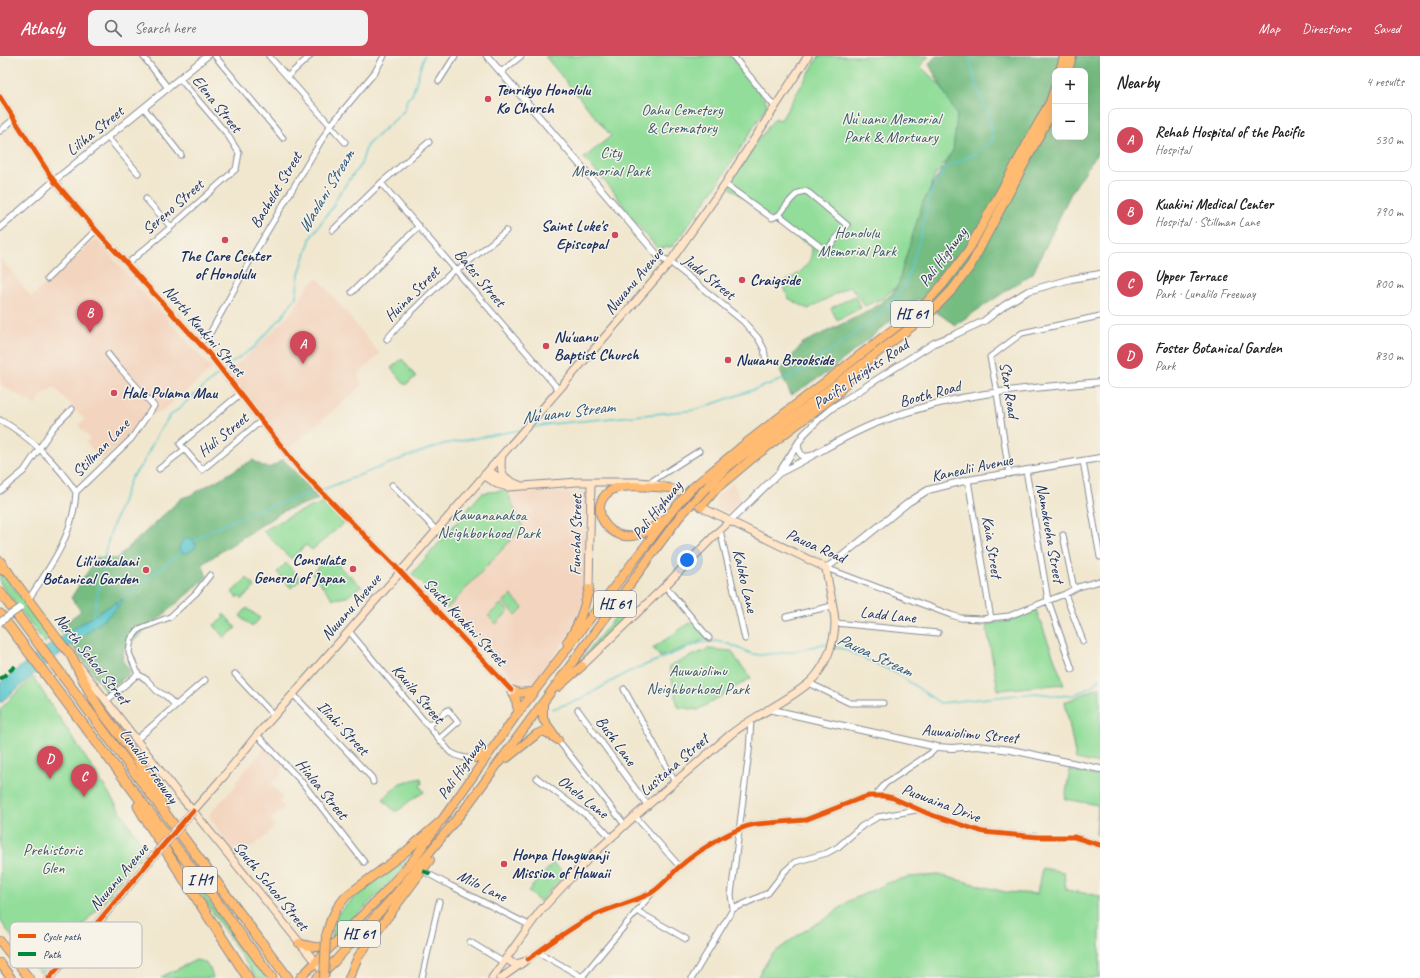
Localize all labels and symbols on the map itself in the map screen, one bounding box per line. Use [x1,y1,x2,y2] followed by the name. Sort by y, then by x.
[188,71,247,138] street label: Elena Street
[496,80,591,118] place label: Tenrikyo Honolulu Ko Church
[483,94,493,104] marker: Tenrikyo Honolulu Ko Church
[641,100,724,138] park label: Oahu Cemetery & Crematory
[62,101,129,160] street label: Liliha Street
[842,109,944,147] park label: Nuʻuanu Memorial Park & Mortuary
[572,143,651,181] park label: City Memorial Park
[293,144,360,236] water label: Waolani Stream
[245,147,307,232] street label: Bachelot Street
[138,174,209,239] street label: Sereno Street
[541,216,610,254] place label: Saint Luke's Episcopal
[914,222,973,291] street label: Pali Highway
[818,223,897,261] park label: Honolulu Memorial Park
[610,230,620,240] marker: Saint Luke's Episcopal
[220,235,230,245] marker: The Care Center of Honolulu
[600,242,669,319] street label: Nuuanu Avenue
[450,245,511,312] street label: Bates Street
[180,246,273,284] place label: The Care Center of Honolulu
[678,249,740,305] street label: Judd Street
[380,261,445,326] street label: Huina Street
[750,270,802,290] place label: Craigside
[737,275,747,285] marker: Craigside
[159,281,250,382] street label: North Kuakini Street
[77,300,103,333] pin: B
[891,301,933,327] road number: HI 61
[554,327,639,365] place label: Nu'uanu Baptist Church
[290,331,316,364] pin: A
[809,333,915,413] street label: Pacific Heights Road
[541,341,551,351] marker: Nu'uanu Baptist Church
[736,350,835,370] place label: Nuuanu Brookside
[723,355,733,365] marker: Nuuanu Brookside
[995,361,1024,422] street label: Star Road
[897,375,966,412] street label: Booth Road
[122,383,218,403] place label: Hale Pulama Mau
[109,388,119,398] marker: Hale Pulama Mau
[520,396,617,428] water label: Nuʻuanu Stream
[194,408,254,461] street label: Huli Street
[68,413,135,482] street label: Stillman Lane
[930,449,1016,486] street label: Kanealii Avenue
[628,476,687,543] street label: Pali Highway
[1031,482,1069,587] street label: Namokueha Street
[565,493,587,575] street label: Funchal Street
[438,505,542,543] park label: Kawananakoa Neighborhood Park
[977,515,1007,582] street label: Kaia Street
[783,524,851,569] street label: Pauoa Road
[728,547,762,616] street label: Kaloko Lane
[254,550,347,588] place label: Consulate General of Japan
[677,550,697,570] your location
[42,551,140,589] place label: Lili'uokalani Botanical Garden
[348,564,358,574] marker: Consulate General of Japan
[141,565,151,575] marker: Lili'uokalani Botanical Garden
[317,568,387,644] street label: Nuuanu Avenue
[419,574,512,671] street label: South Kuakini Street
[594,591,636,617] road number: HI 61
[859,602,919,628] street label: Ladd Lane
[50,609,136,711] street label: North School Street
[834,628,917,682] water label: Pauoa Stream
[387,660,450,729] street label: Kauila Street
[647,661,751,699] park label: Auwaiolimu Neighborhood Park
[313,696,374,761] street label: Iliahi Street
[591,712,642,771] street label: Bush Lane
[921,720,1022,748] street label: Auwaiolimu Street
[115,725,184,809] street label: Lunalilo Freeway
[635,728,715,801] street label: Lusitana Street
[433,734,490,803] street label: Pali Highway
[37,746,63,779] pin: D
[291,755,354,825] street label: Hialoa Street
[71,764,97,797] pin: C
[554,771,614,824] street label: Ohelo Lane
[899,779,985,828] street label: Puowaina Drive
[229,837,314,936] street label: South School Street
[85,838,154,915] street label: Nuuanu Avenue
[23,840,84,878] park label: Prehistoric Glen
[512,845,612,883] place label: Honpa Hongwanji Mission of Hawaii
[499,859,509,869] marker: Honpa Hongwanji Mission of Hawaii
[454,865,512,907] street label: Milo Lane
[183,867,217,893] road number: I H1
[338,921,380,947] road number: HI 61
[10,922,142,968] legend
[43,929,82,943] text: Cycle path
[43,947,62,961] text: Path

